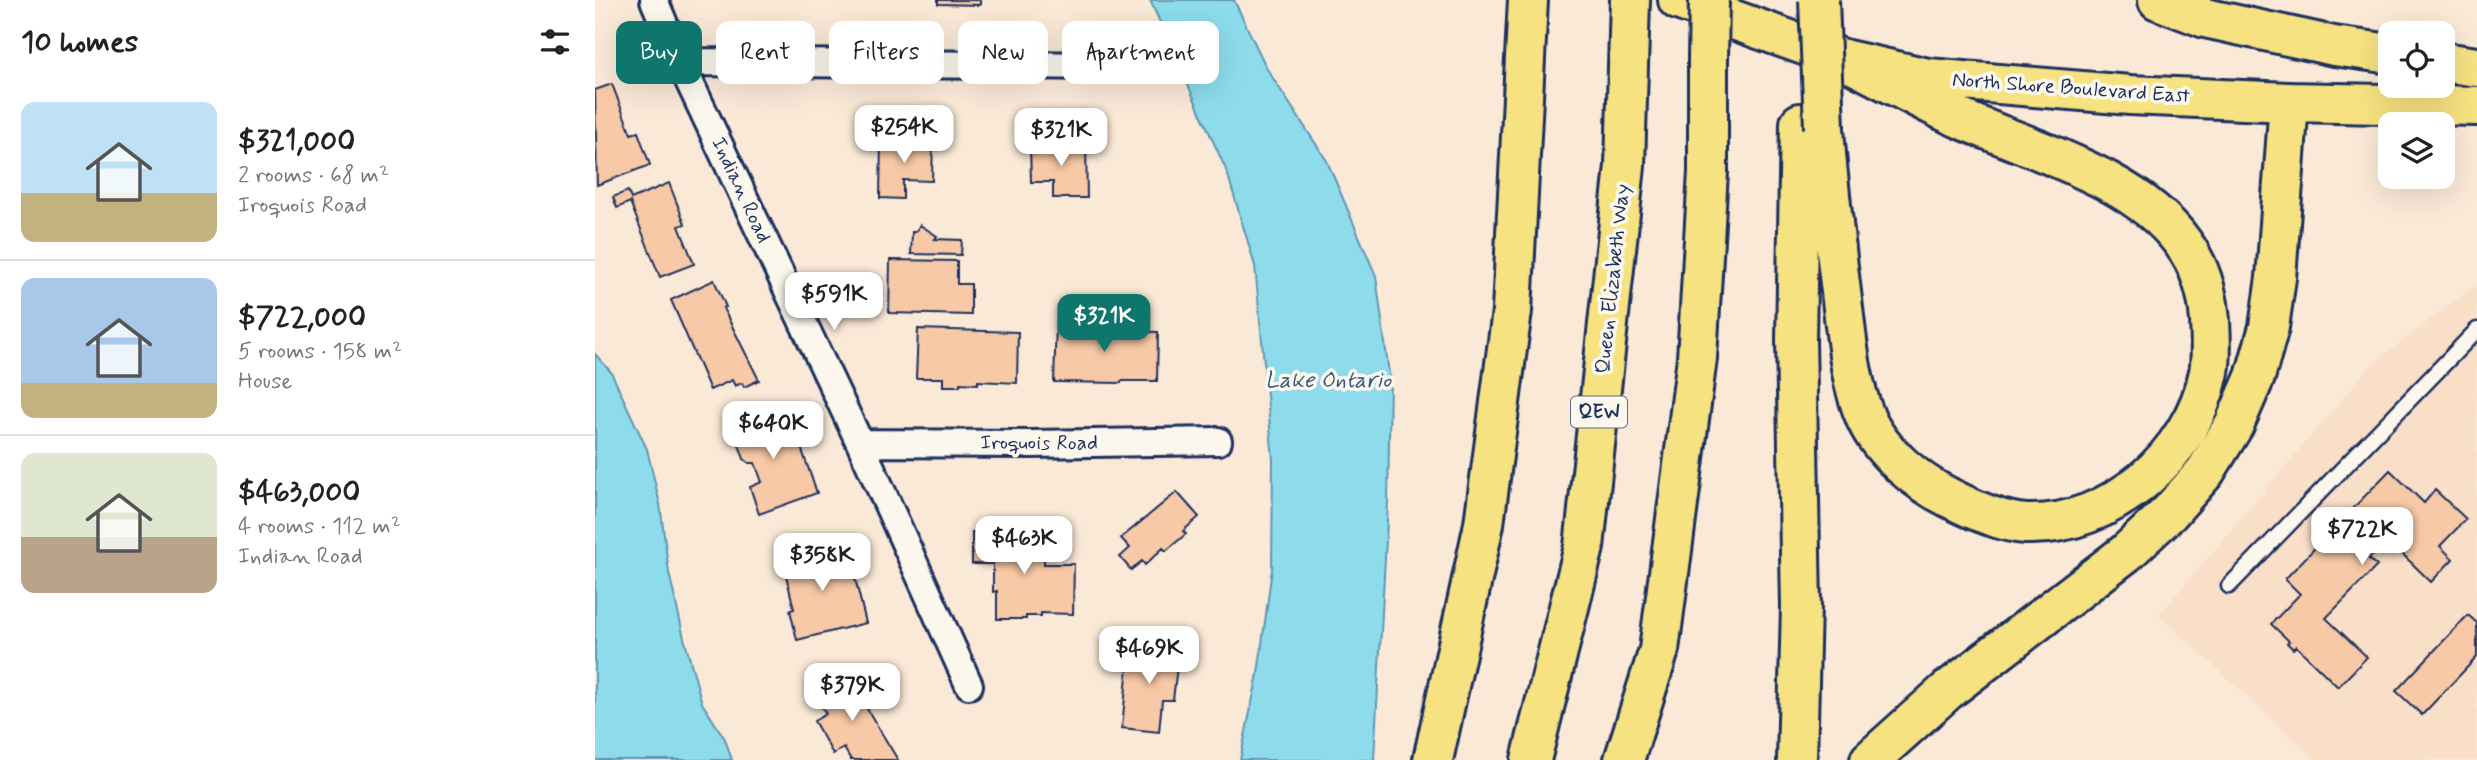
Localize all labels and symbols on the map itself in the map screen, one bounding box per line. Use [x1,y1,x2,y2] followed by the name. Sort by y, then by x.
[1951,66,2191,110] street label: North Shore Boulevard East
[855,106,953,165] pin: $254K
[1012,108,1110,168] pin: $321K
[704,133,778,247] street label: Indian Road
[1589,183,1637,375] street label: Queen Elizabeth Way
[785,272,883,332] pin: $591K
[1055,294,1153,354] pin: $321K
[1265,366,1392,396] water label: Lake Ontario
[1571,396,1627,428] road number: QEW
[724,402,822,461] pin: $640K
[980,429,1098,457] street label: Iroquois Road
[2313,508,2411,567] pin: $722K
[975,516,1073,576] pin: $463K
[773,534,871,593] pin: $358K
[1100,626,1198,686] pin: $469K
[803,664,901,723] pin: $379K

